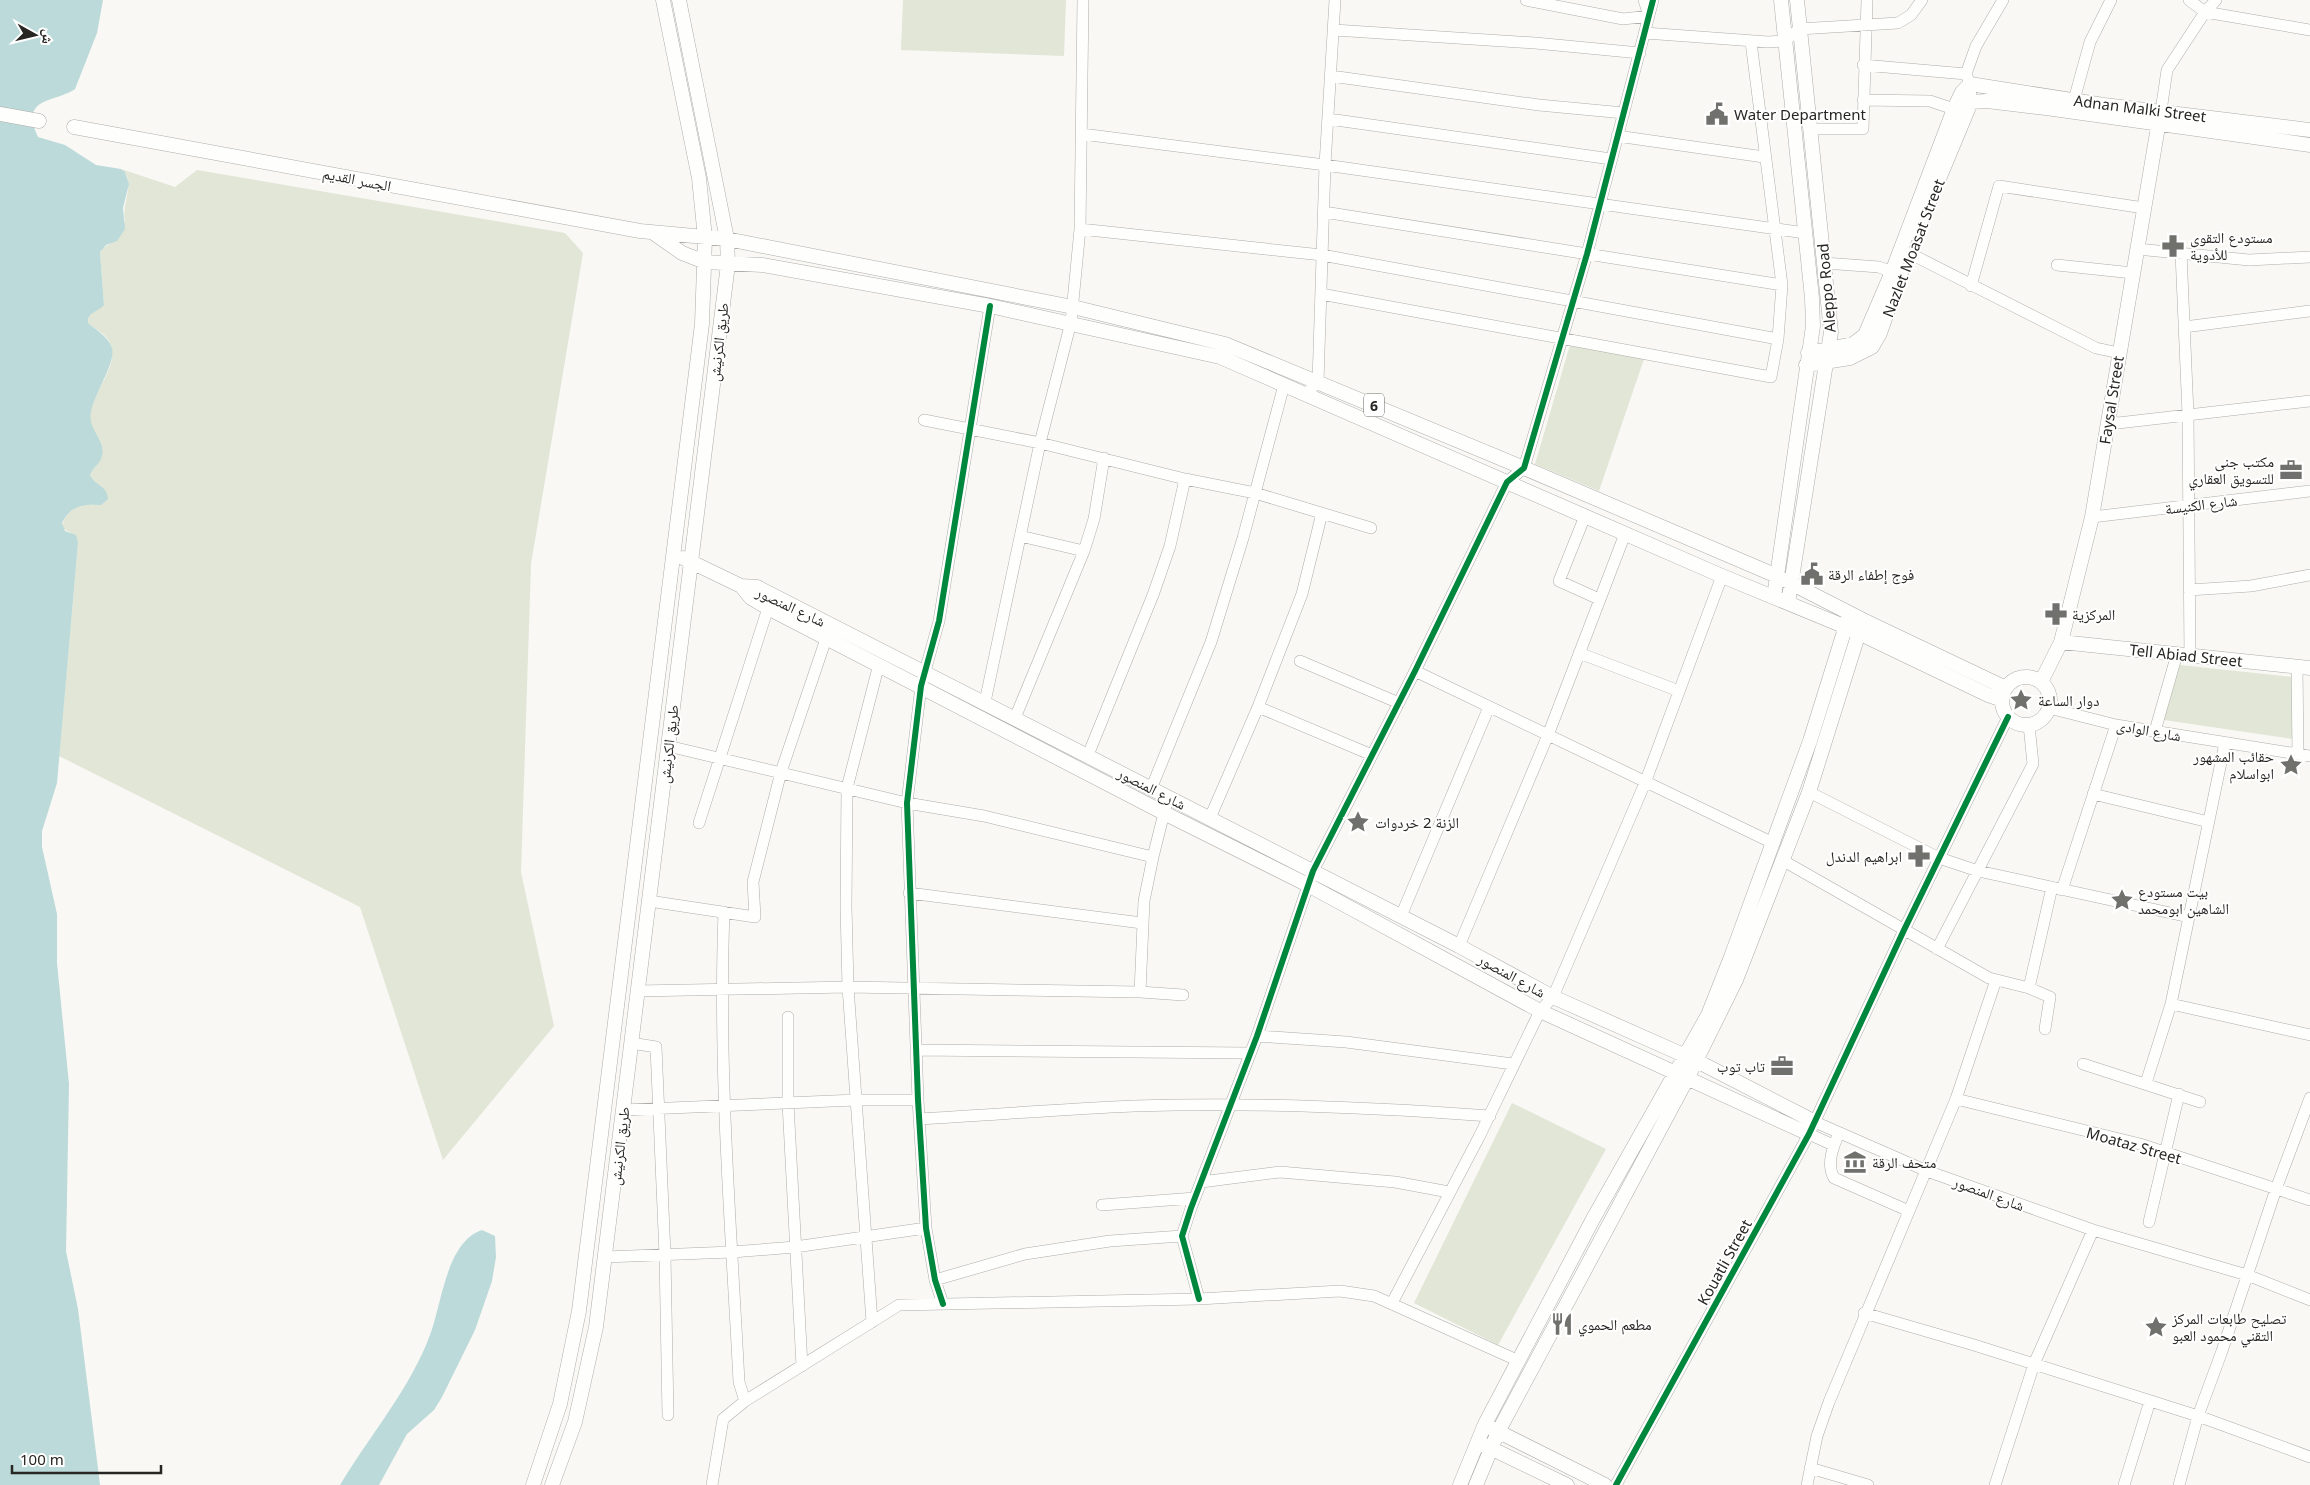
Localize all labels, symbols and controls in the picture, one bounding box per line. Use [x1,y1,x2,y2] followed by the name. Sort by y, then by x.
[10,10,60,60] north arrow
[38,28,59,46] text: ش
[2073,90,2208,126] street label: Adnan Malki Street
[1704,101,1730,127] public building icon: Water Department
[1734,104,1866,124] place label: Water Department
[321,163,393,196] street label: الجسر القديم
[1877,176,1949,320] street label: Nazlet Moasat Street
[2190,227,2273,264] place label: مستودع التقوى للأدوية
[2160,233,2186,259] pharmacy icon: مستودع التقوى للأدوية
[1812,243,1840,333] street label: Aleppo Road
[703,301,734,383] street label: طريق الكرنيش
[2094,354,2128,446] street label: Faysal Street
[1364,394,1384,416] road number: 6
[2188,451,2274,491] place label: مكتب جنى للتسويق العقاري
[2278,457,2304,483] office icon: مكتب جنى للتسويق العقاري
[2164,490,2238,519] street label: شارع الكنيسة
[1799,561,1825,587] public building icon: فوج إطفاء الرقة
[1828,564,1914,585] place label: فوج إطفاء الرقة
[752,581,829,632] street label: شارع المنصور
[2043,601,2069,627] pharmacy icon: المركزية
[2072,604,2115,624] place label: المركزية
[2129,639,2244,671] street label: Tell Abiad Street
[2008,687,2034,713] place icon: دوار الساعة
[2038,690,2099,710] place label: دوار الساعة
[653,703,684,785] street label: طريق الكرنيش
[2115,714,2183,747] street label: شارع الوادى
[2192,746,2274,784] place label: حقائب المشهور ابواسلام
[2278,752,2304,778] place icon: حقائب المشهور ابواسلام
[1113,762,1190,815] street label: شارع المنصور
[1345,809,1371,835] place icon: الزنة 2 خردوات
[1375,812,1459,832] place label: الزنة 2 خردوات
[1906,843,1932,869] pharmacy icon: ابراهيم الدندل
[1826,846,1902,867] place label: ابراهيم الدندل
[2138,881,2229,919] place label: بيت مستودع الشاهين ابومحمد
[2109,887,2135,913] place icon: بيت مستودع الشاهين ابومحمد
[1473,948,1549,1003] street label: شارع المنصور
[1769,1053,1795,1079] office icon: تاب توب
[1717,1056,1766,1076] place label: تاب توب
[604,1105,635,1187] street label: طريق الكرنيش
[2084,1122,2184,1168] street label: Moataz Street
[1842,1149,1868,1175] museum icon: متحف الرقة
[1872,1152,1936,1172] place label: متحف الرقة
[1949,1171,2027,1216] street label: شارع المنصور
[1692,1215,1756,1308] street label: Kouatli Street
[2171,1308,2287,1348] place label: تصليح طابعات المركز التقني محمود العبو
[1549,1311,1575,1337] restaurant icon: مطعم الحموي
[1578,1314,1652,1337] place label: مطعم الحموي
[2143,1314,2169,1340] place icon: تصليح طابعات المركز التقني محمود العبو
[12,1442,161,1474] scale bar
[20,1449,64,1469] text: 100 m

